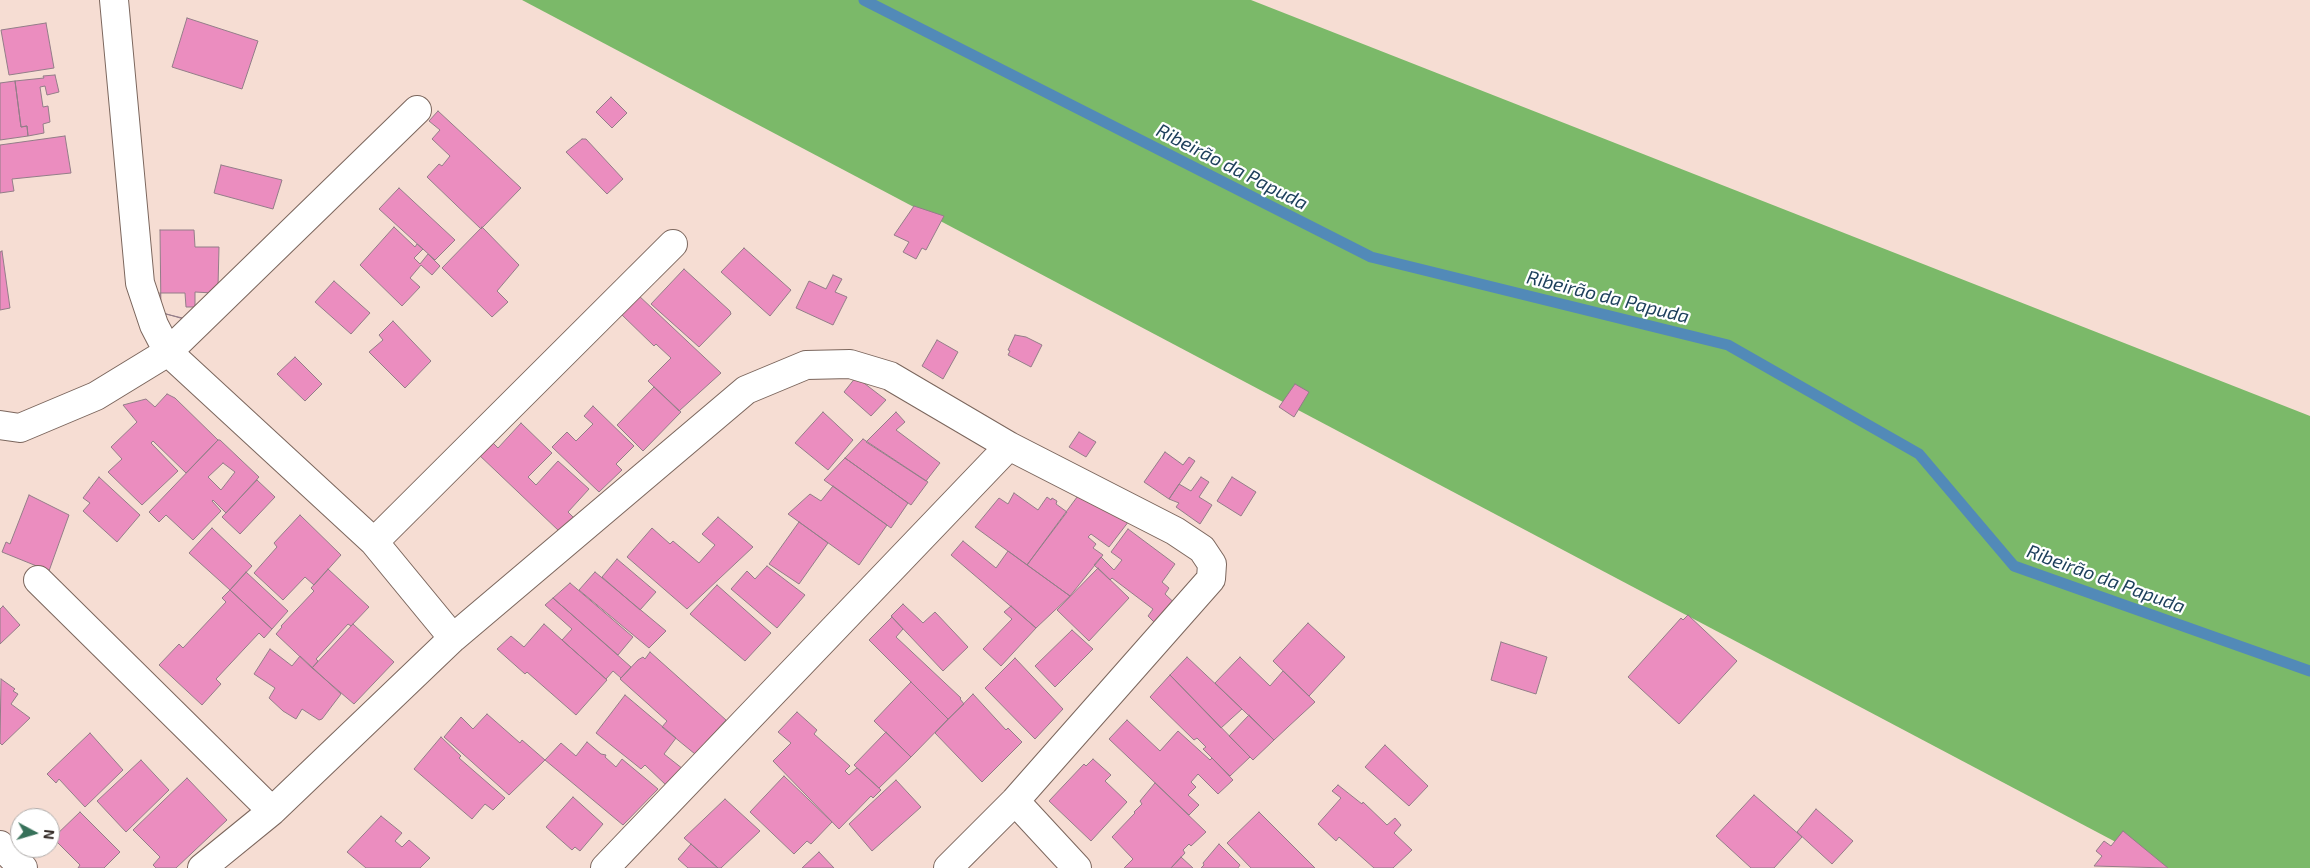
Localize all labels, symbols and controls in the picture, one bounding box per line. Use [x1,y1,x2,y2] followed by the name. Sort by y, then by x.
[1152,119,1312,215] water label: Ribeirão da Papuda
[1524,266,1692,328] water label: Ribeirão da Papuda
[2024,540,2188,618] water label: Ribeirão da Papuda
[10,808,60,858] north arrow
[40,829,58,840] text: N

